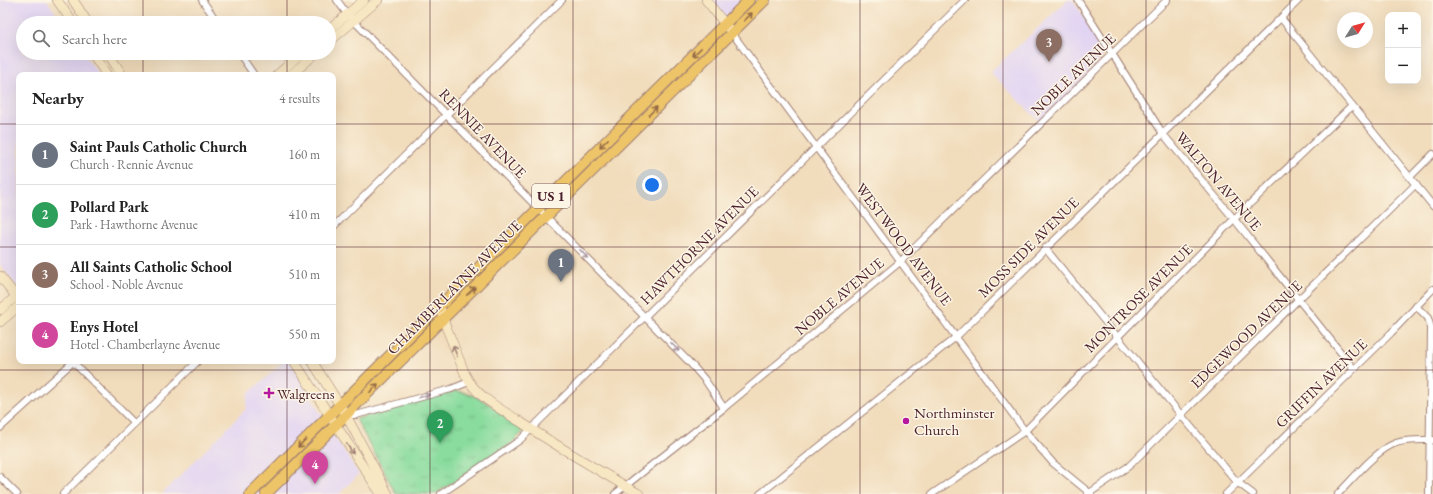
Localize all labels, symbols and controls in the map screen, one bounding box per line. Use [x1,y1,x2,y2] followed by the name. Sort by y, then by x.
[743,12,753,22] one-way arrow
[1337,12,1373,48] north arrow
[1385,12,1421,84] map controls
[1385,12,1421,48] button: +
[16,16,336,60] search box
[30,27,52,49] icon: search
[1027,28,1120,119] street label: NOBLE AVENUE
[62,29,127,48] text: Search here
[1036,29,1062,62] pin: 3
[692,47,702,57] one-way arrow
[1385,48,1421,84] button: −
[435,84,531,182] street label: RENNIE AVENUE
[32,87,84,109] text: Nearby
[279,90,320,107] text: 4 results
[648,107,658,116] one-way arrow
[1172,128,1266,235] street label: WALTON AVENUE
[70,137,247,156] text: Saint Pauls Catholic Church
[599,138,609,148] one-way arrow
[42,146,48,163] text: 1
[289,146,320,163] text: 160 m
[70,156,193,173] text: Church · Rennie Avenue
[642,175,662,195] your location
[852,179,957,309] street label: WESTWOOD AVENUE
[636,181,763,308] street label: HAWTHORNE AVENUE
[532,184,570,208] road number: US 1
[974,192,1083,301] street label: MOSS SIDE AVENUE
[70,197,149,216] text: Pollard Park
[42,206,48,223] text: 2
[289,206,320,223] text: 410 m
[383,215,526,358] street label: CHAMBERLAYNE AVENUE
[70,216,198,233] text: Park · Hawthorne Avenue
[1080,239,1197,356] street label: MONTROSE AVENUE
[548,249,574,282] pin: 1
[579,249,589,259] one-way arrow
[791,253,888,339] street label: NOBLE AVENUE
[70,257,232,276] text: All Saints Catholic School
[42,266,48,283] text: 3
[289,266,320,283] text: 510 m
[1186,275,1306,392] street label: EDGEWOOD AVENUE
[70,276,183,293] text: School · Noble Avenue
[466,287,476,296] one-way arrow
[70,317,138,336] text: Enys Hotel
[42,326,48,343] text: 4
[289,326,320,343] text: 550 m
[1271,334,1371,432] street label: GRIFFIN AVENUE
[70,336,220,353] text: Hotel · Chamberlayne Avenue
[670,342,680,352] one-way arrow
[451,345,459,357] one-way arrow
[369,383,379,393] one-way arrow
[277,384,335,403] place label: Walgreens
[264,388,274,398] marker: Walgreens
[418,392,431,399] one-way arrow
[914,403,994,439] place label: Northminster Church
[427,410,453,443] pin: 2
[901,416,911,426] marker: Northminster Church
[297,438,307,447] one-way arrow
[346,443,354,454] one-way arrow
[302,451,328,484] pin: 4

